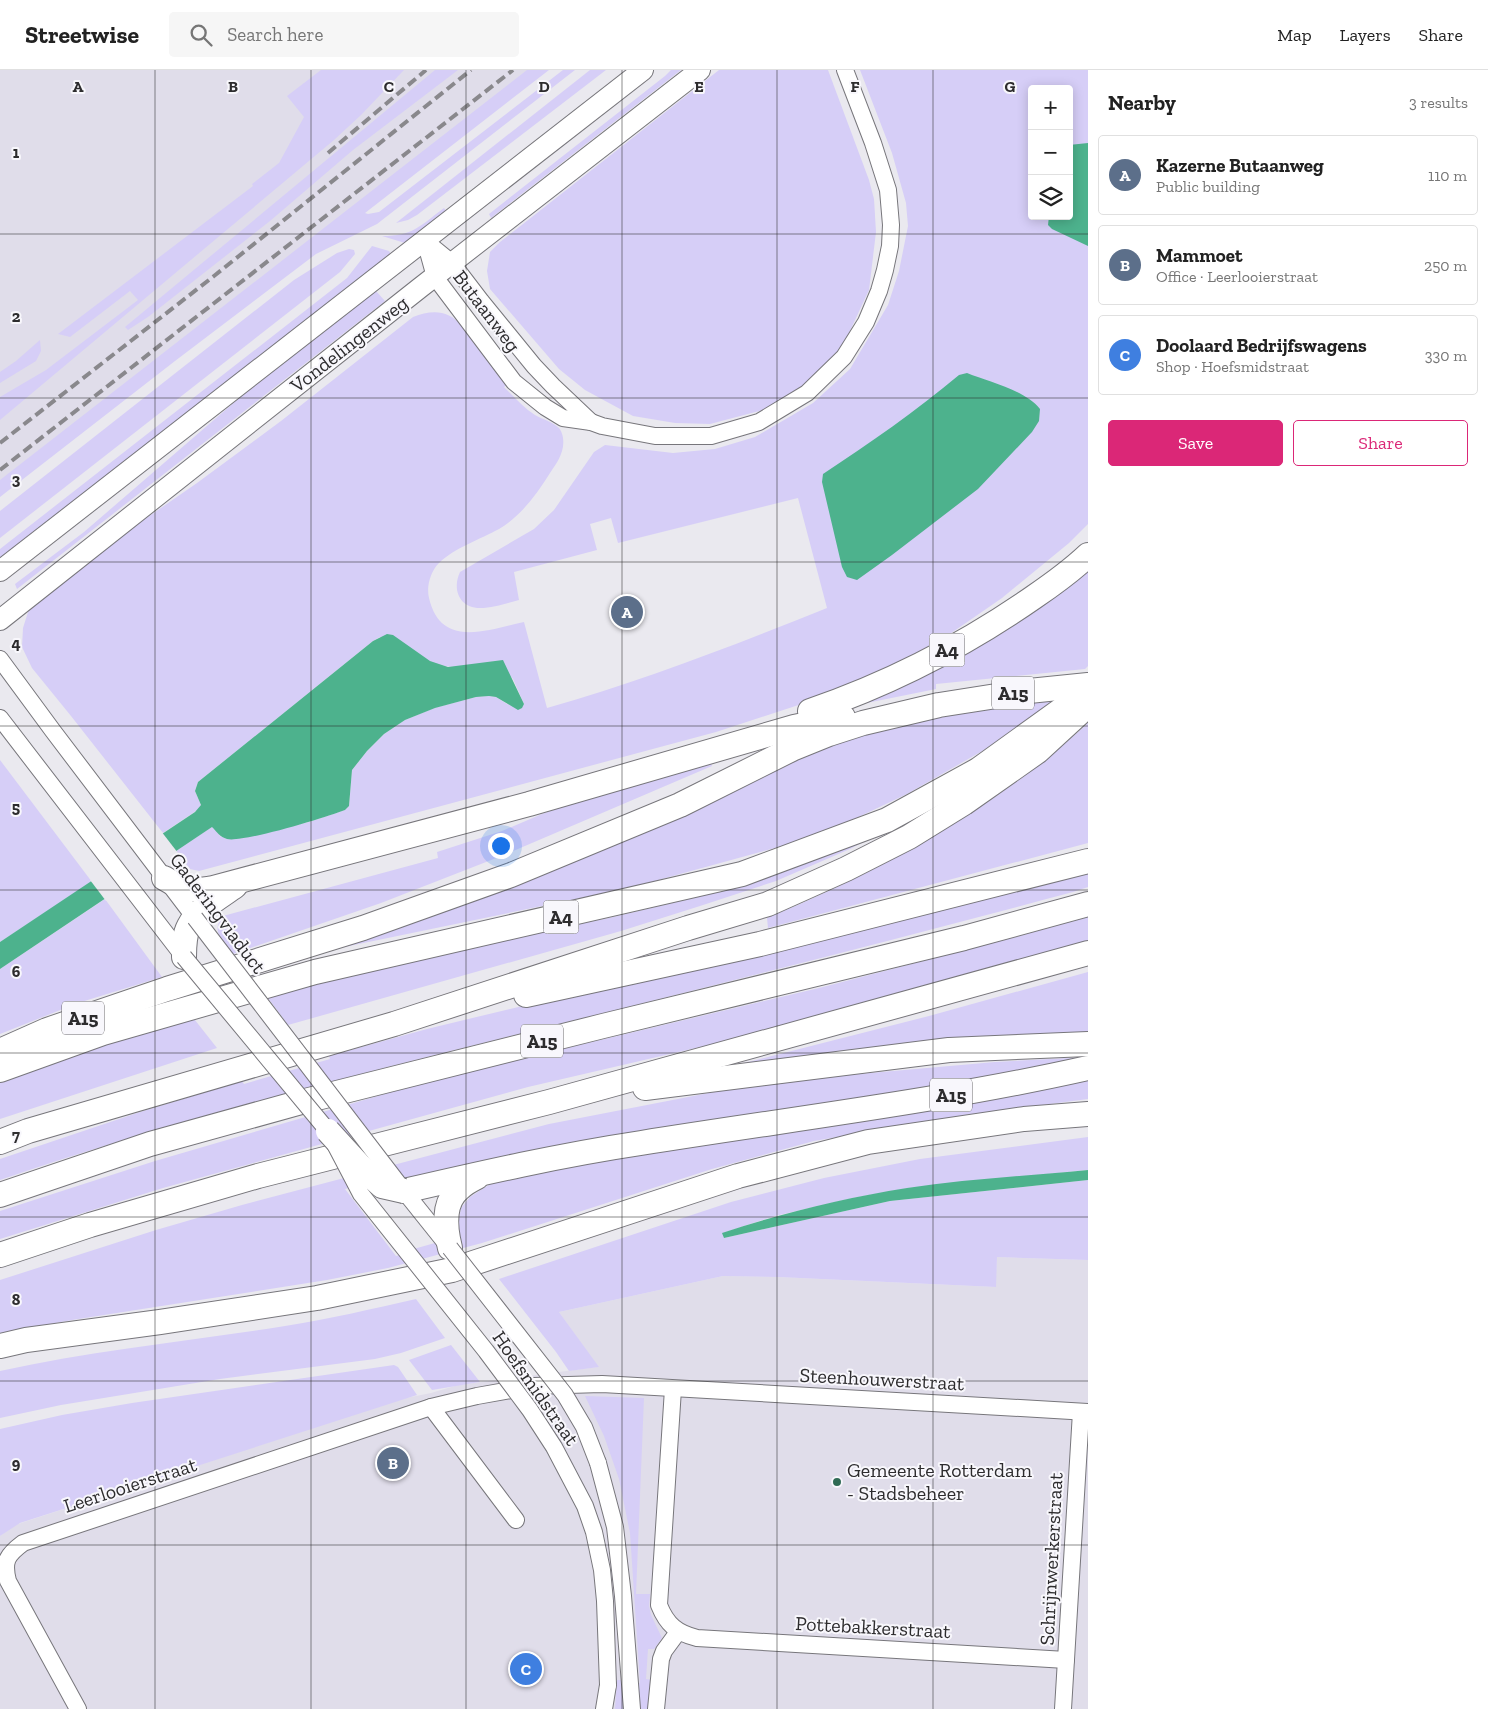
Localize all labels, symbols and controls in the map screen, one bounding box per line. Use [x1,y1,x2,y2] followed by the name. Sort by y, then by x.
[169,12,519,57] search box
[25,20,139,49] text: Streetwise
[187,21,215,49] icon: search
[227,23,323,46] text: Search here
[1277,24,1312,46] text: Map
[1340,24,1391,46] text: Layers
[1419,24,1463,46] text: Share
[73,77,84,96] text: A
[228,77,238,96] text: B
[384,77,394,96] text: C
[538,77,550,96] text: D
[694,77,704,96] text: E
[850,77,860,96] text: F
[1005,77,1016,96] text: G
[1028,85,1073,220] map controls
[1028,85,1073,130] button: +
[1108,90,1176,115] text: Nearby
[1409,93,1468,112] text: 3 results
[1028,130,1073,175] button: −
[13,143,20,162] text: 1
[1156,154,1324,177] text: Kazerne Butaanweg
[1120,166,1131,185] text: A
[1428,166,1467,185] text: 110 m
[1028,175,1073,220] button: layers
[1156,177,1260,196] text: Public building
[1156,244,1243,267] text: Mammoet
[1120,256,1130,275] text: B
[1424,256,1467,275] text: 250 m
[448,265,526,357] street label: Butaanweg
[1156,267,1318,286] text: Office · Leerlooierstraat
[284,290,413,398] street label: Vondelingenweg
[12,307,21,326] text: 2
[1156,334,1367,357] text: Doolaard Bedrijfswagens
[1120,346,1130,365] text: C
[1425,346,1467,365] text: 330 m
[1156,357,1309,376] text: Shop · Hoefsmidstraat
[1108,420,1283,466] button: Save
[1293,420,1468,466] button: Share
[12,470,21,489] text: 3
[611,593,643,631] pin: A
[11,634,21,653] text: 4
[930,634,964,666] road number: A4
[992,676,1034,710] road number: A15
[12,798,20,817] text: 5
[488,833,514,859] your location
[165,848,271,978] street label: Gaderingviaduct
[544,900,578,934] road number: A4
[12,962,21,981] text: 6
[62,1001,104,1034] road number: A15
[521,1024,563,1058] road number: A15
[930,1078,972,1112] road number: A15
[12,1126,20,1145] text: 7
[12,1290,21,1309] text: 8
[488,1326,585,1450] street label: Hoefsmidstraat
[799,1363,966,1395] street label: Steenhouwerstraat
[377,1444,409,1482] pin: B
[60,1452,200,1518] street label: Leerlooierstraat
[12,1454,21,1473] text: 9
[847,1458,1033,1505] place label: Gemeente Rotterdam - Stadsbeheer
[1034,1471,1068,1646] street label: Schrijnwerkerstraat
[831,1476,843,1488] marker: Gemeente Rotterdam - Stadsbeheer
[795,1611,952,1643] street label: Pottebakkerstraat
[510,1650,542,1688] pin: C

